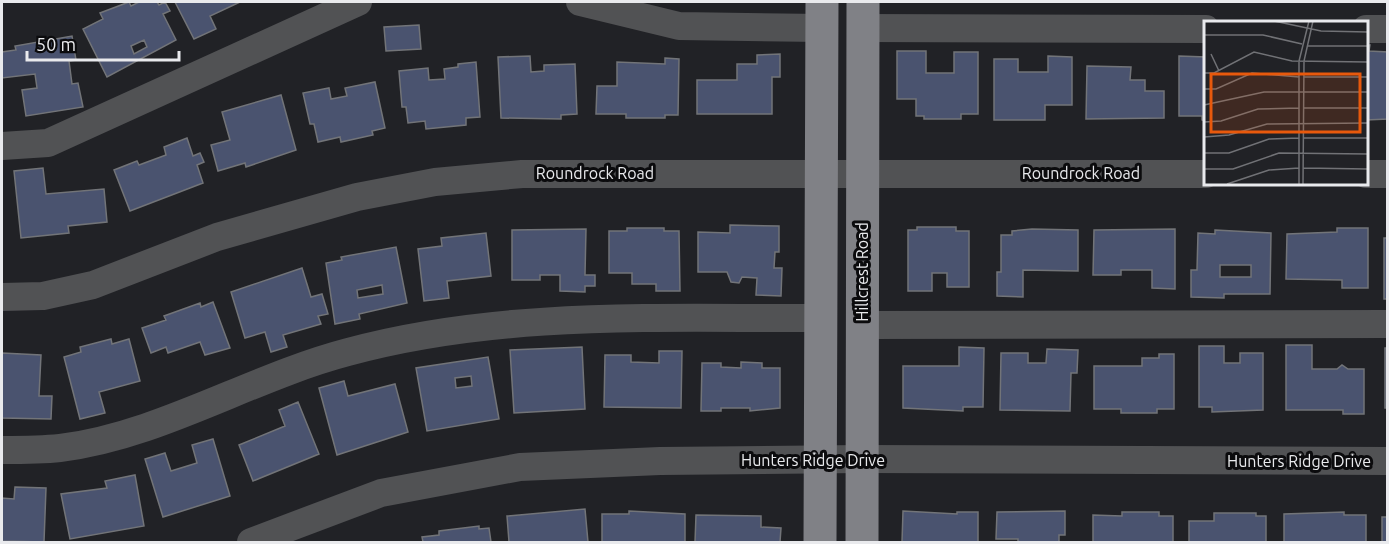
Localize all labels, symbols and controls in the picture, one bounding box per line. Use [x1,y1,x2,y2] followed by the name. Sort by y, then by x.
[1204,21,1368,184] inset map
[27,24,178,62] scale bar
[36,34,76,54] text: 50 m
[536,164,654,182] street label: Roundrock Road
[1022,164,1140,182] street label: Roundrock Road
[853,222,871,322] street label: Hillcrest Road
[741,451,885,469] street label: Hunters Ridge Drive
[1227,452,1371,470] street label: Hunters Ridge Drive

